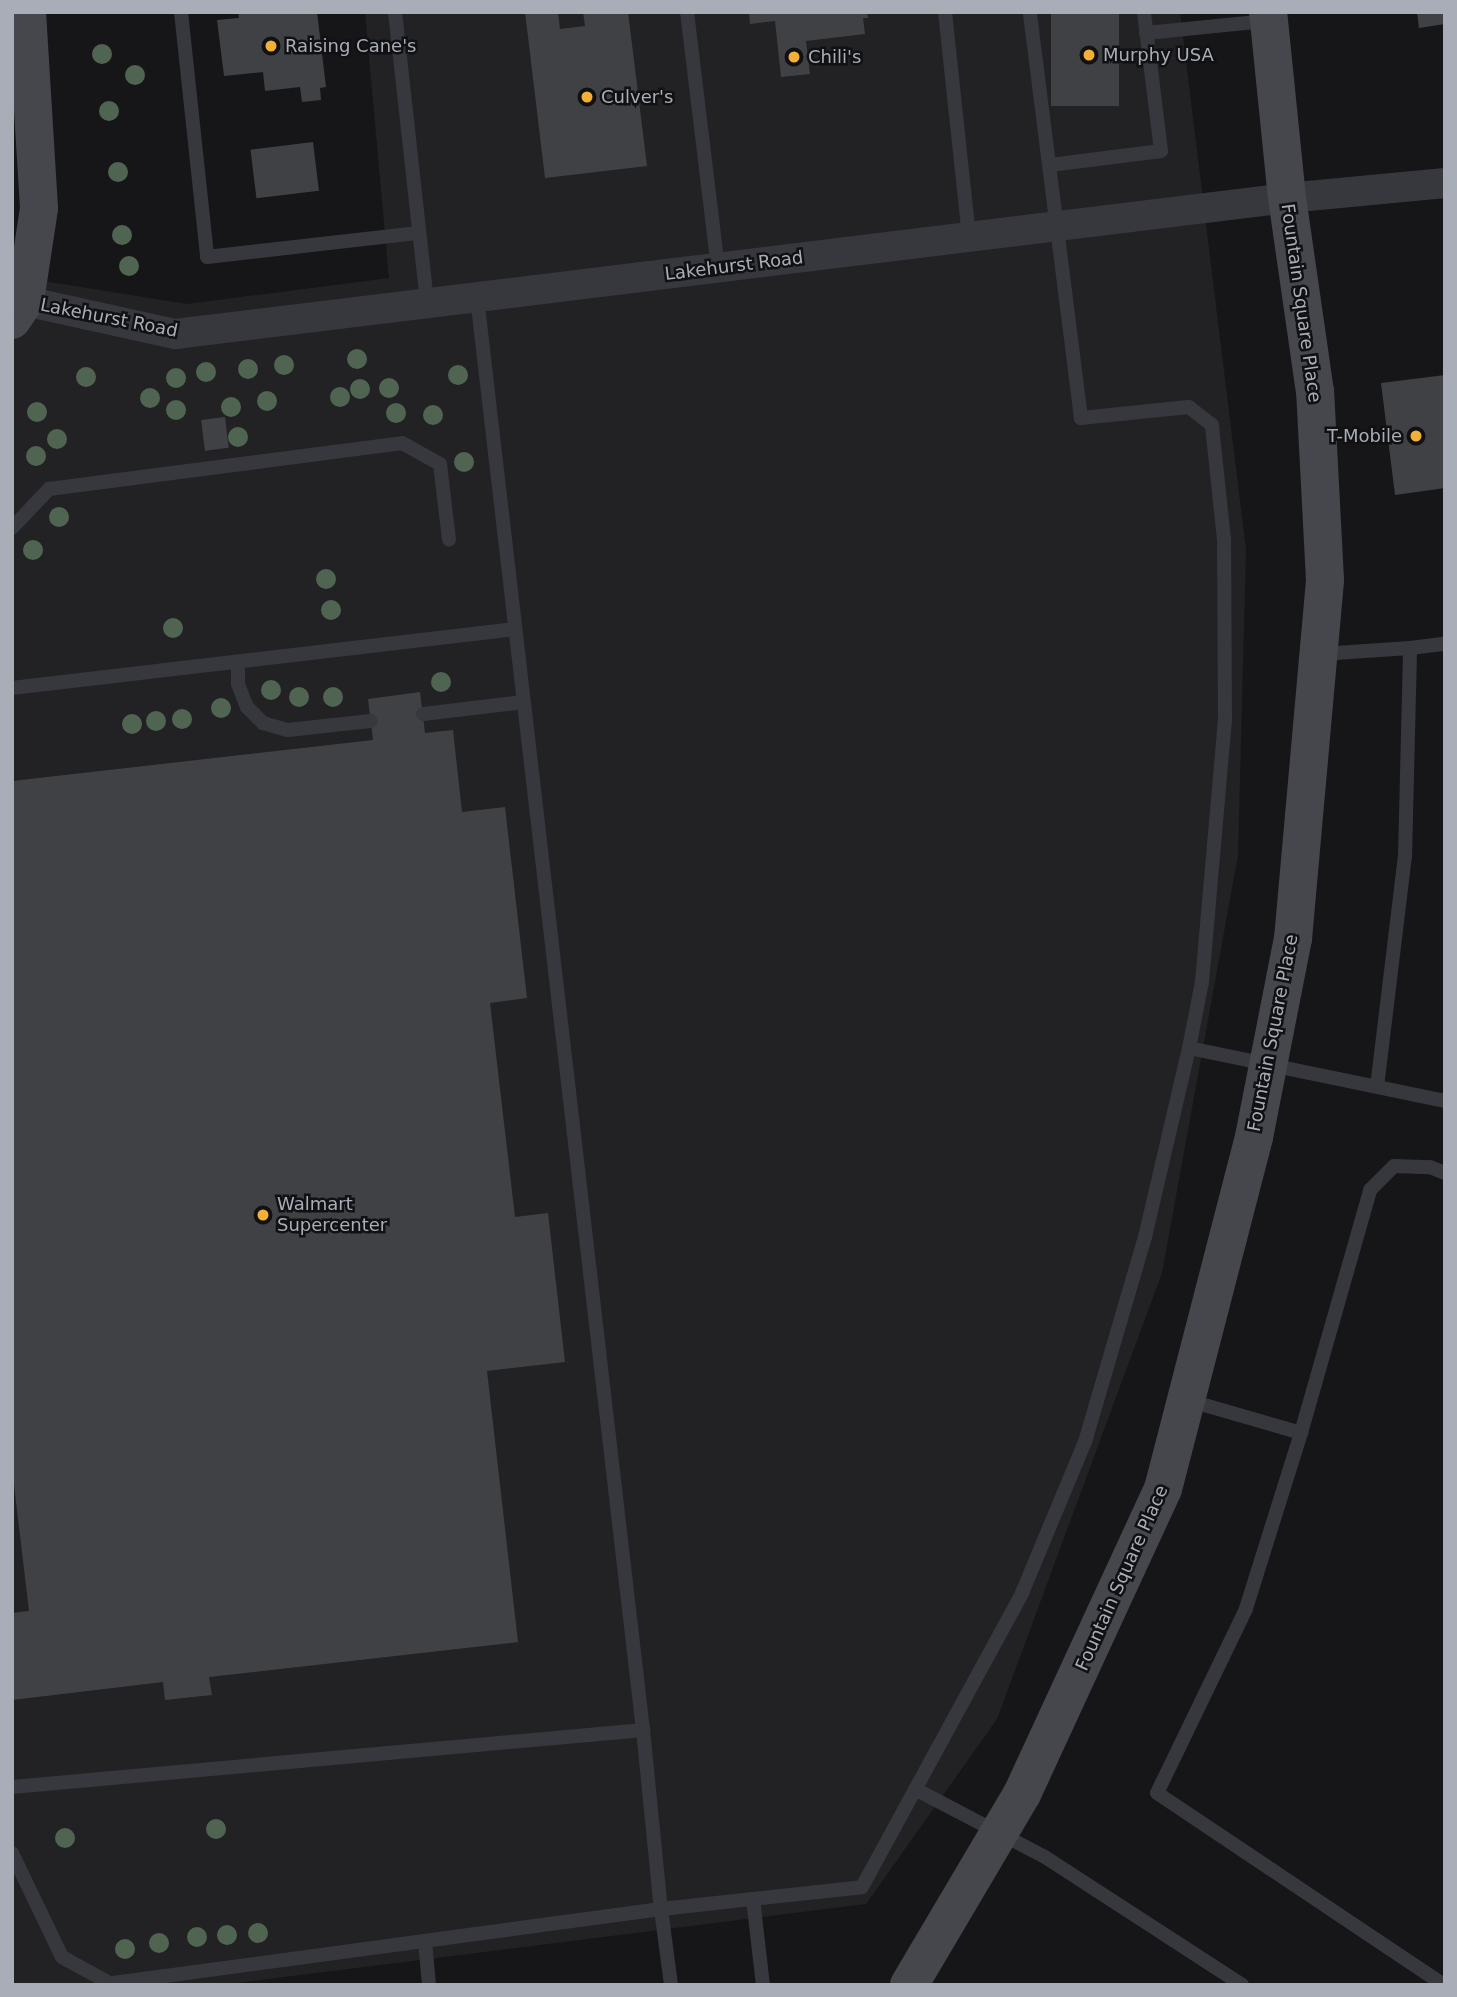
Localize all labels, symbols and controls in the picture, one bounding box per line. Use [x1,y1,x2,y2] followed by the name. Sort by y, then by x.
[285,35,416,57] place label: Raising Cane's
[263,38,279,54] marker: Raising Cane's
[1103,44,1214,66] place label: Murphy USA
[808,46,861,68] place label: Chili's
[1081,47,1097,63] marker: Murphy USA
[786,49,802,65] marker: Chili's
[601,86,673,108] place label: Culver's
[579,89,595,105] marker: Culver's
[1276,202,1326,404] street label: Fountain Square Place
[663,247,805,285] street label: Lakehurst Road
[38,294,180,342] street label: Lakehurst Road
[1327,425,1402,447] place label: T-Mobile
[1408,428,1424,444] marker: T-Mobile
[1243,932,1303,1134] street label: Fountain Square Place
[277,1194,387,1236] place label: Walmart Supercenter
[255,1207,271,1223] marker: Walmart Supercenter
[1071,1482,1173,1674] street label: Fountain Square Place

